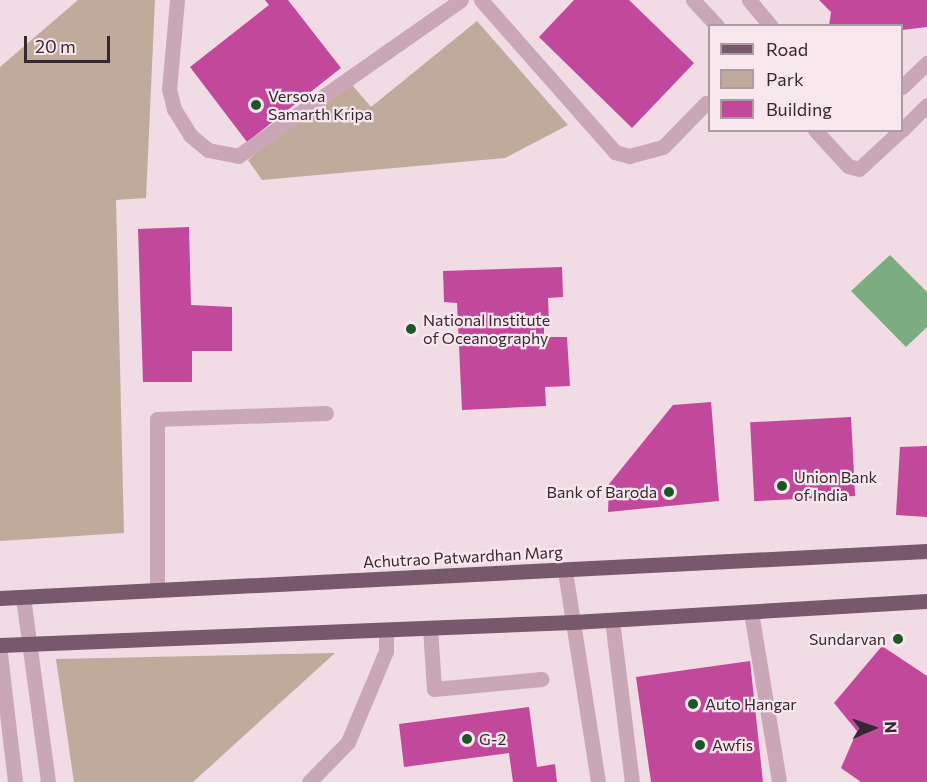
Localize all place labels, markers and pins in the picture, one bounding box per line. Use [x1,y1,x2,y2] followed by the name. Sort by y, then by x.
[268,86,372,124] place label: Versova Samarth Kripa
[249,98,263,112] marker: Versova Samarth Kripa
[423,310,550,348] place label: National Institute of Oceanography
[404,322,418,336] marker: National Institute of Oceanography
[794,467,877,505] place label: Union Bank of India
[775,479,789,493] marker: Union Bank of India
[547,482,657,502] place label: Bank of Baroda
[662,485,676,499] marker: Bank of Baroda
[809,629,886,649] place label: Sundarvan
[891,632,905,646] marker: Sundarvan
[705,694,797,714] place label: Auto Hangar
[686,697,700,711] marker: Auto Hangar
[479,729,506,749] place label: G-2
[460,732,474,746] marker: G-2
[712,735,753,755] place label: Awfis
[693,738,707,752] marker: Awfis

